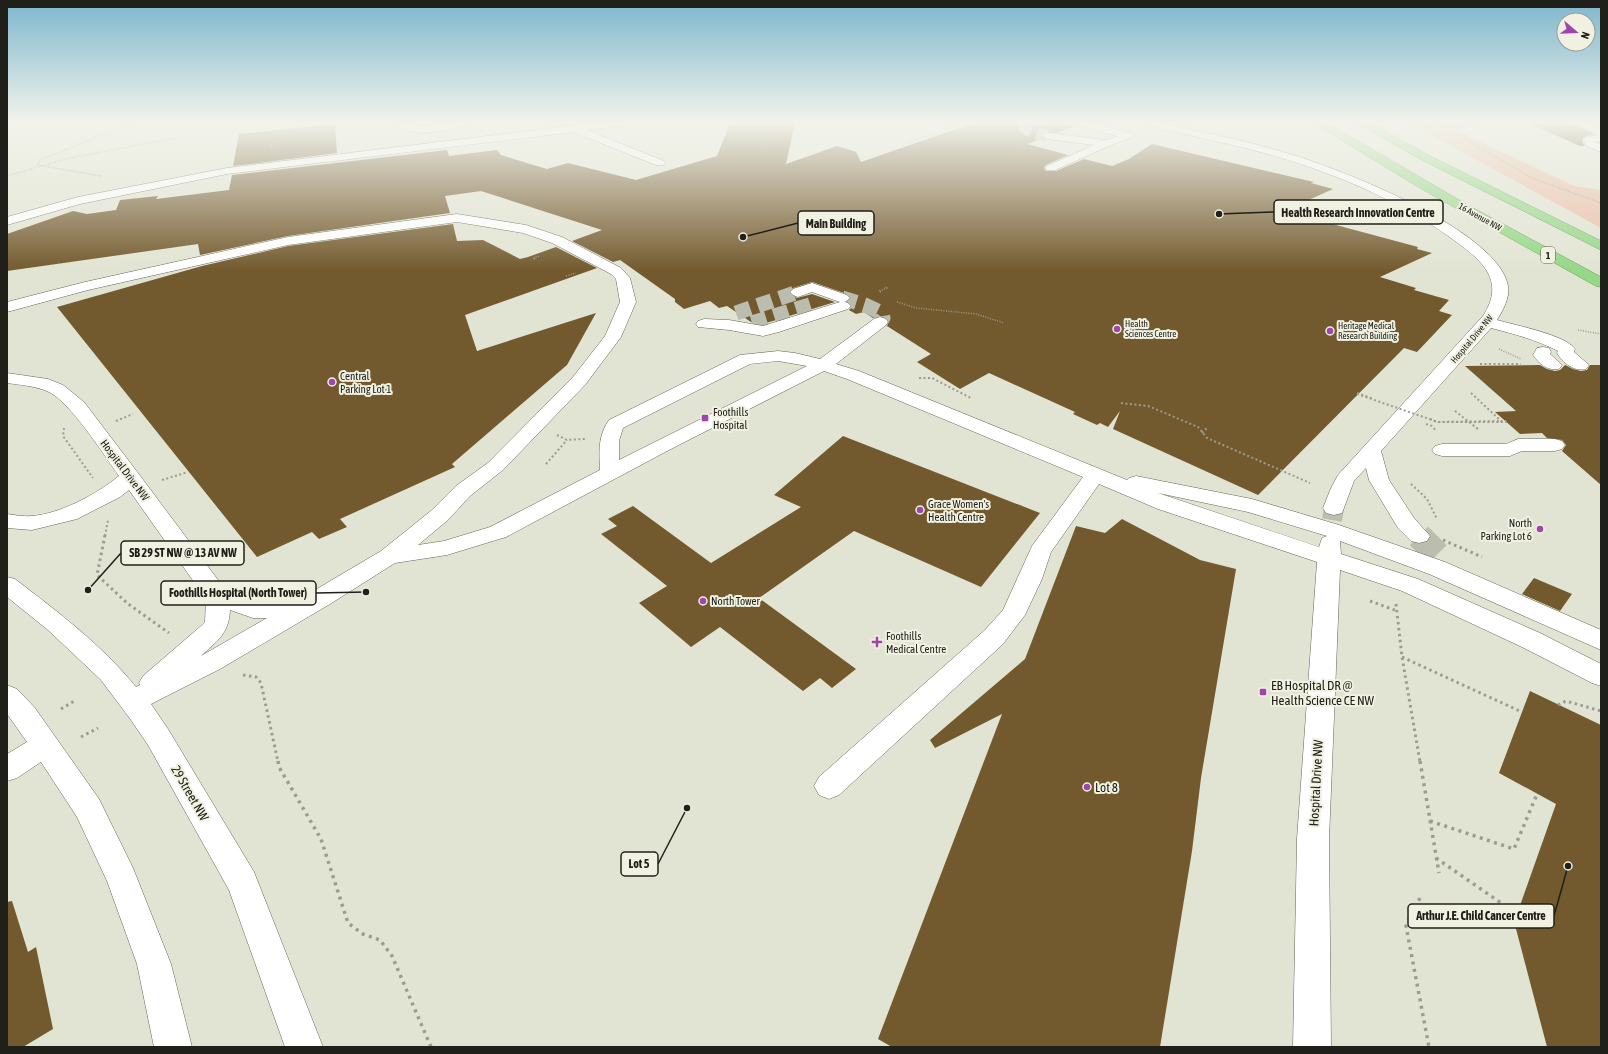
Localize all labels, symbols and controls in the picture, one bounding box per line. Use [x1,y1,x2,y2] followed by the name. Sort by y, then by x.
[1556,12,1596,52] north arrow
[1579,30,1592,40] text: N
[1274,200,1443,224] callout: Health Research Innovation Centre
[1457,201,1504,233] street label: 16 Avenue NW
[1281,206,1435,220] text: Health Research Innovation Centre
[798,211,874,235] callout: Main Building
[806,217,867,231] text: Main Building
[1541,247,1555,263] road number: 1
[1449,312,1495,365] street label: Hospital Drive NW
[1125,319,1176,339] place label: Health Sciences Centre
[1338,321,1397,341] place label: Heritage Medical Research Building
[1112,324,1122,334] marker: Health Sciences Centre
[1325,326,1335,336] marker: Heritage Medical Research Building
[340,370,391,395] place label: Central Parking Lot 1
[327,377,337,387] marker: Central Parking Lot 1
[713,406,748,431] place label: Foothills Hospital
[700,413,710,423] marker: Foothills Hospital
[98,437,152,503] street label: Hospital Drive NW
[928,498,989,523] place label: Grace Women's Health Centre
[915,505,925,515] marker: Grace Women's Health Centre
[1481,517,1532,542] place label: North Parking Lot 6
[1535,524,1545,534] marker: North Parking Lot 6
[121,541,244,565] callout: SB 29 ST NW @ 13 AV NW
[129,546,237,560] text: SB 29 ST NW @ 13 AV NW
[161,581,316,605] callout: Foothills Hospital (North Tower)
[169,586,307,600] text: Foothills Hospital (North Tower)
[711,595,760,607] place label: North Tower
[698,596,708,606] marker: North Tower
[886,630,946,655] place label: Foothills Medical Centre
[871,636,883,648] marker: Foothills Medical Centre
[1271,678,1375,708] place label: EB Hospital DR @ Health Science CE NW
[1258,687,1268,697] marker: EB Hospital DR @ Health Science CE NW
[1306,739,1326,827] street label: Hospital Drive NW
[168,763,212,824] street label: 29 Street NW
[1095,780,1118,795] place label: Lot 8
[1082,782,1092,792] marker: Lot 8
[621,852,658,876] callout: Lot 5
[628,857,650,871] text: Lot 5
[1408,904,1554,928] callout: Arthur J.E. Child Cancer Centre
[1415,909,1546,923] text: Arthur J.E. Child Cancer Centre

